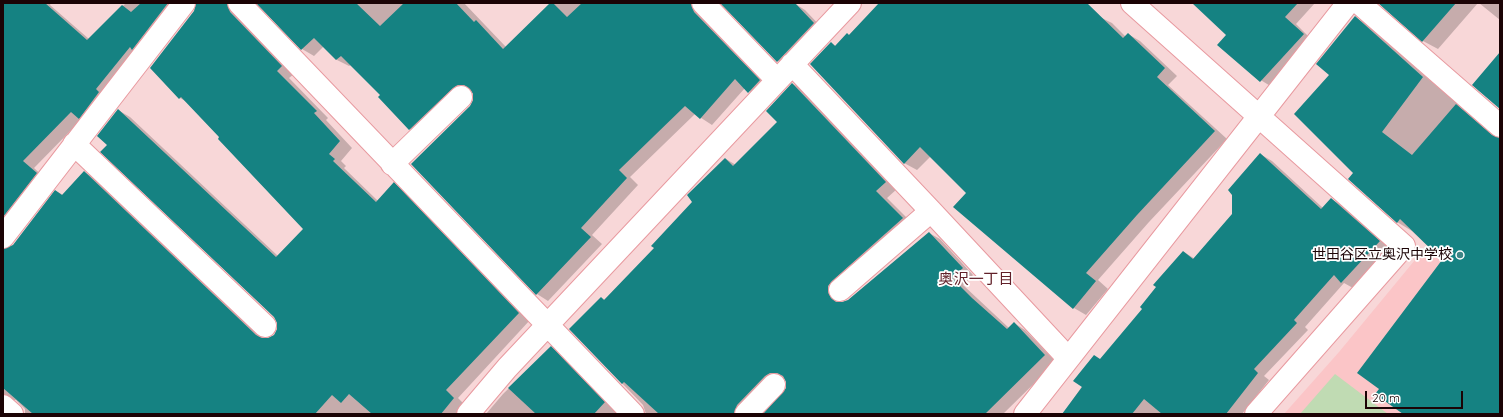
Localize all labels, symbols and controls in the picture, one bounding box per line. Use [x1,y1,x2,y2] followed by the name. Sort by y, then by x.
[1312,247,1452,263] place label: 世田谷区立奥沢中学校
[1455,250,1465,260] marker: 世田谷区立奥沢中学校
[939,270,1013,288] district label: 奥沢一丁目
[1367,383,1465,409] scale bar
[1372,390,1400,405] text: 20 m

